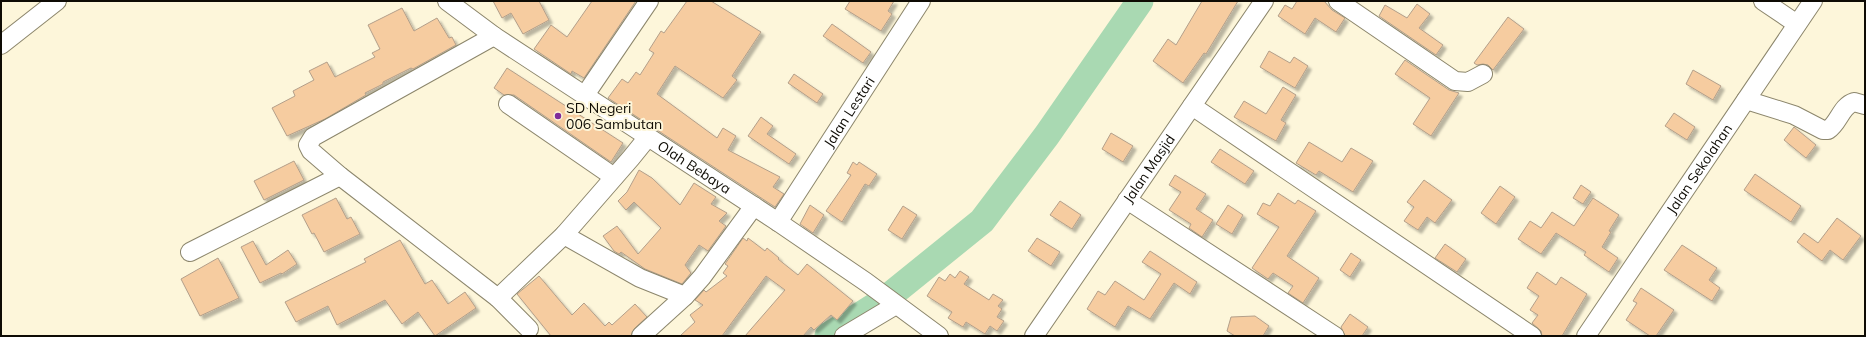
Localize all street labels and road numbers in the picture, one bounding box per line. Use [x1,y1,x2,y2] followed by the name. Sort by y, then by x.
[820,73,879,151] street label: Jalan Lestari
[1663,120,1736,217] street label: Jalan Sekolahan
[1119,131,1179,206] street label: Jalan Masjid
[654,137,734,198] street label: Olah Bebaya

